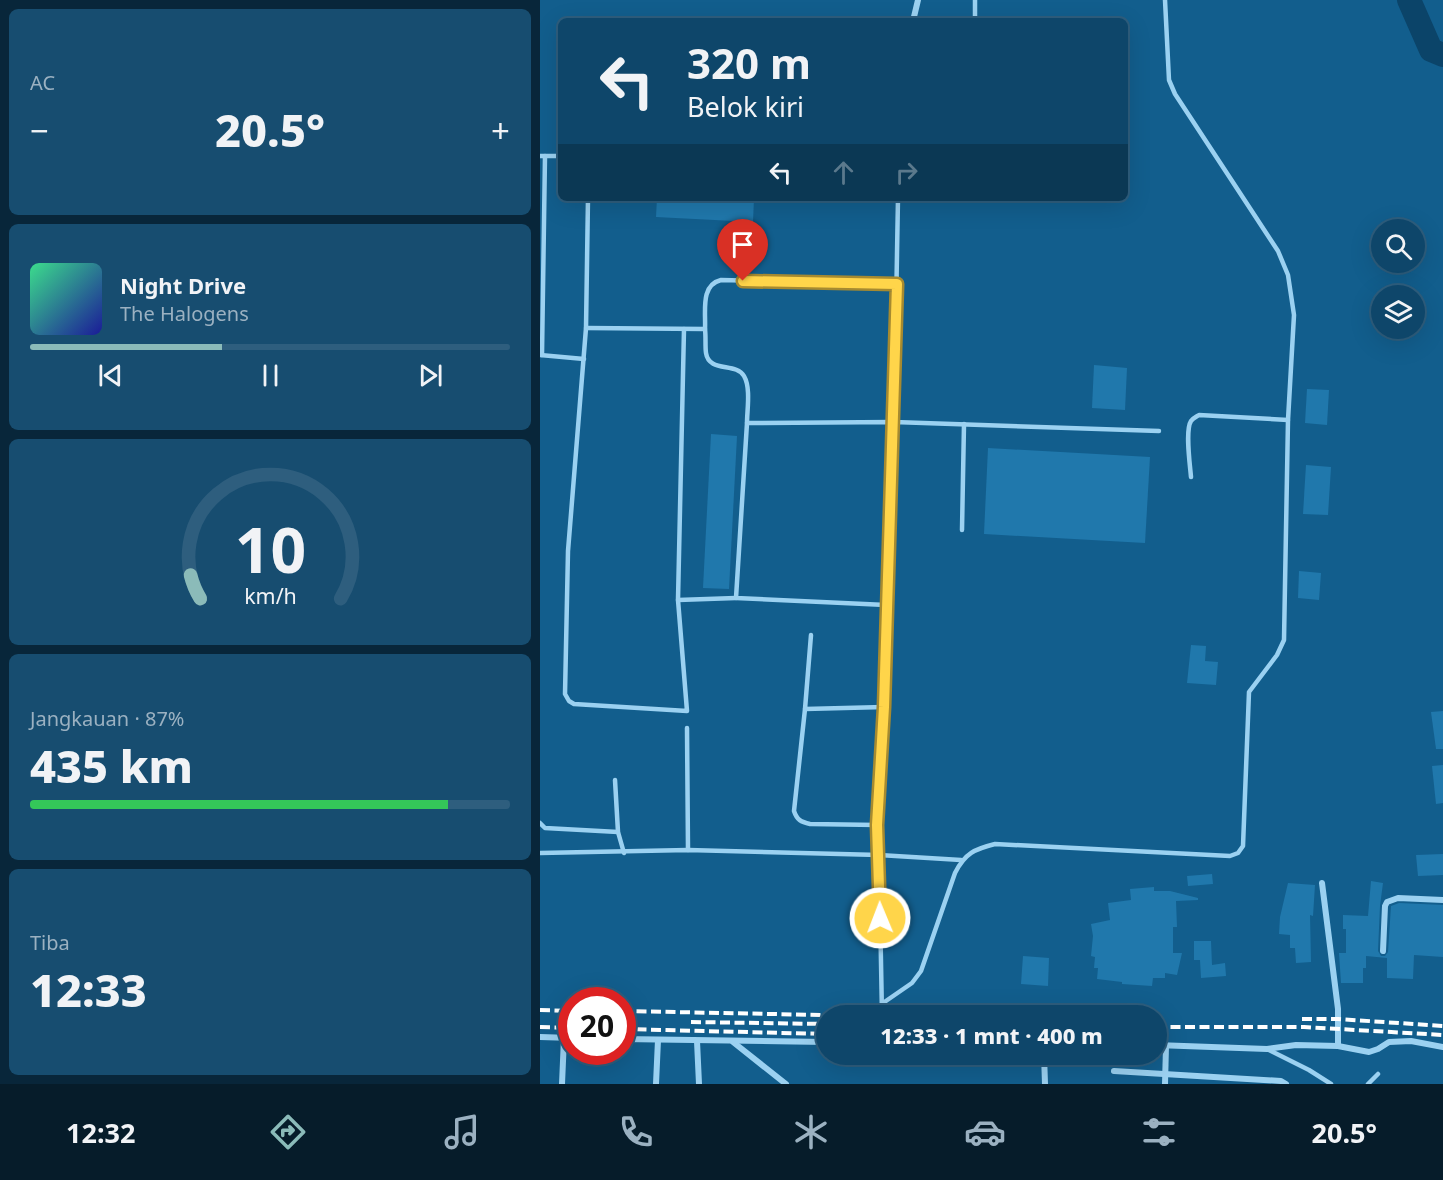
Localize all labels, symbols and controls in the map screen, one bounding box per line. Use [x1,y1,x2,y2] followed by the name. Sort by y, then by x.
[687,34,811,91] text: 320 m
[588,42,666,120] icon: left
[30,69,55,96] text: AC
[687,88,804,125] text: Belok kiri
[215,99,325,160] text: 20.5°
[30,108,49,153] text: −
[491,108,510,153] text: +
[764,156,797,189] icon: left
[827,156,860,189] icon: ahead
[890,156,923,189] icon: right
[717,219,768,281] pin
[1371,219,1425,339] map controls
[1371,219,1425,273] button: search
[726,228,759,261] icon: arrive
[120,270,246,300] text: Night Drive
[1371,285,1425,339] button: layers
[120,300,249,327] text: The Halogens
[94,359,127,392] icon: previous
[254,359,287,392] icon: pause
[414,359,447,392] icon: next
[234,506,306,591] text: 10
[244,581,296,610] text: km/h
[30,705,184,732] text: Jangkauan · 87%
[30,735,193,796] text: 435 km
[848,886,912,950] position arrow
[30,929,70,956] text: Tiba
[30,959,147,1020] text: 12:33
[558,987,636,1065] speed limit sign: 20
[880,1020,1103,1050] text: 12:33 · 1 mnt · 400 m
[267,1111,309,1153] icon: directions
[441,1111,483,1153] icon: music
[615,1111,657,1153] icon: phone
[790,1111,832,1153] icon: climate
[964,1111,1006,1153] icon: car
[1138,1111,1180,1153] icon: filters
[66,1114,135,1151] text: 12:32
[1312,1114,1377,1151] text: 20.5°

